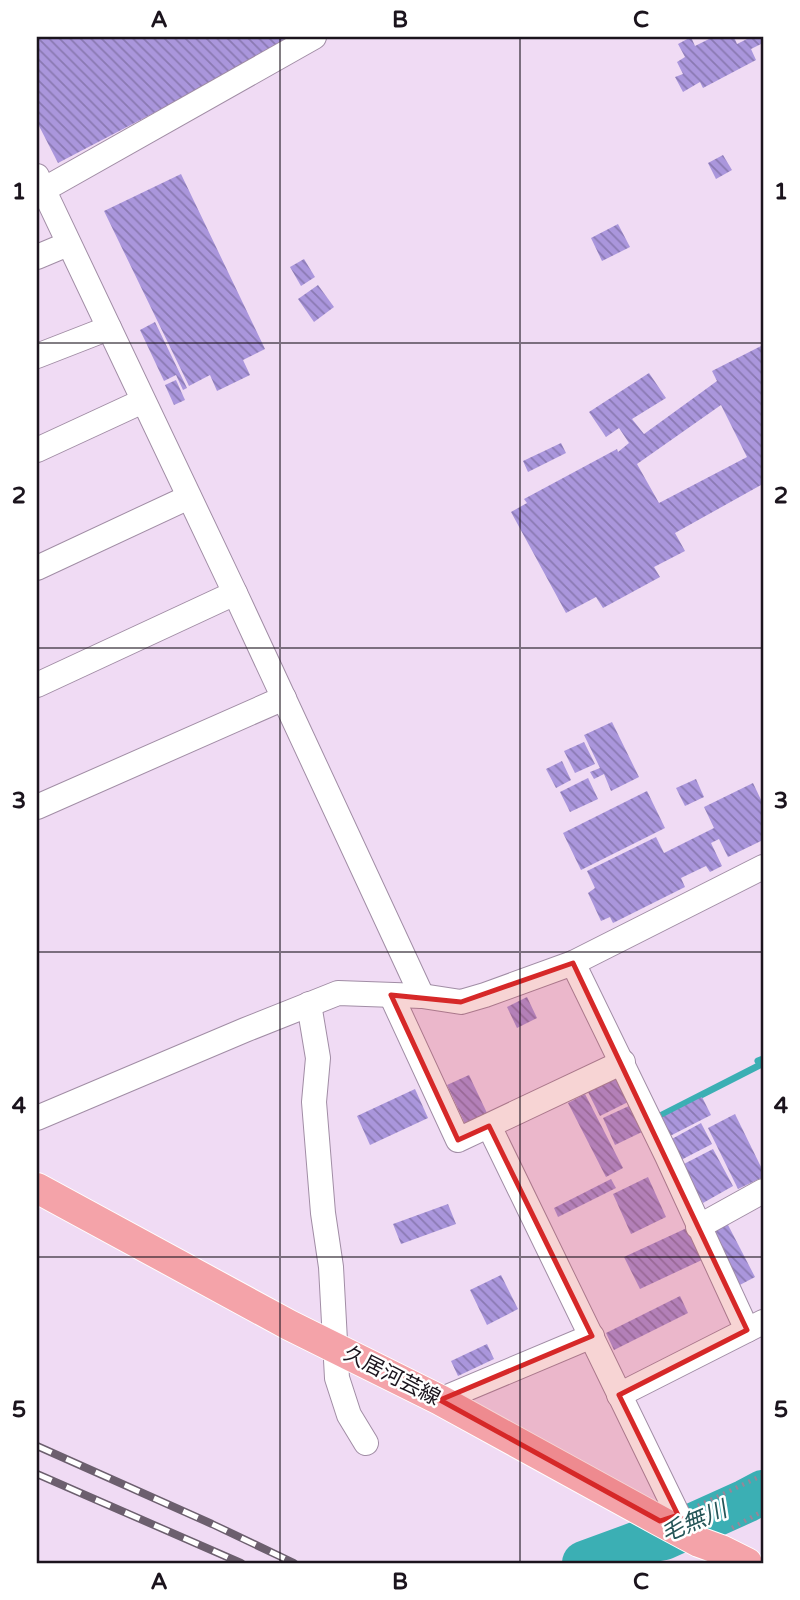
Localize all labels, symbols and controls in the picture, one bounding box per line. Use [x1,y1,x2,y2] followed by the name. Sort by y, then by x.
[150,6,168,34] text: A
[392,6,408,34] text: B
[633,6,649,34] text: C
[12,178,26,206] text: 1
[774,178,788,206] text: 1
[12,482,26,510] text: 2
[774,482,788,510] text: 2
[12,787,26,815] text: 3
[774,787,788,815] text: 3
[12,1092,27,1120] text: 4
[774,1092,789,1120] text: 4
[340,1341,444,1411] street label: 久居河芸線
[12,1396,26,1424] text: 5
[774,1396,788,1424] text: 5
[657,1494,734,1548] water label: 毛無川
[150,1568,168,1596] text: A
[392,1568,408,1596] text: B
[633,1568,649,1596] text: C

